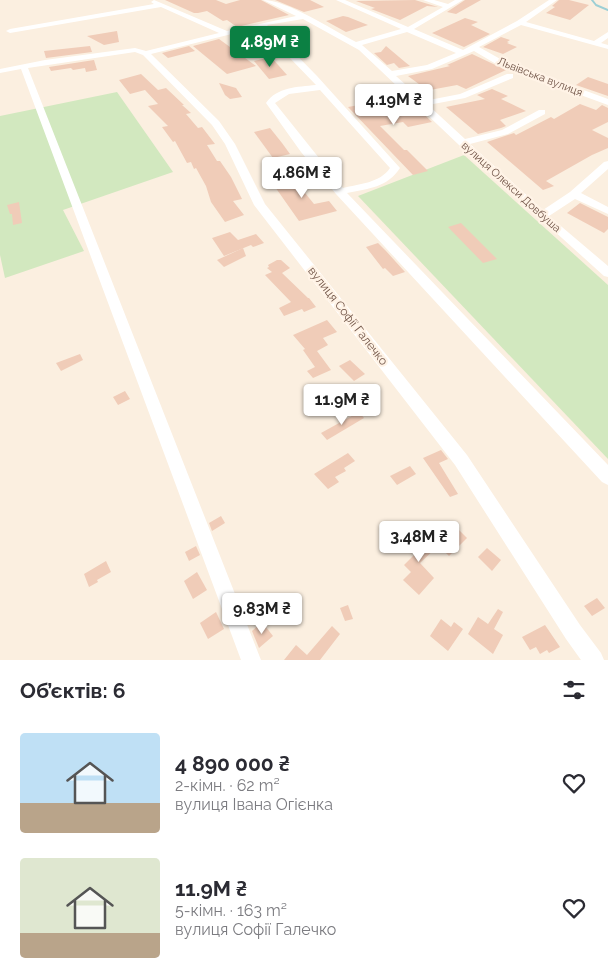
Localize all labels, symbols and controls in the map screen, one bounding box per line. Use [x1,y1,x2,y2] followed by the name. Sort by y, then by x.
[224,26,316,68] pin: 4.89M ₴
[241,32,299,51] text: 4.89M ₴
[496,55,584,99] street label: Львівська вулиця
[348,84,440,126] pin: 4.19M ₴
[366,90,422,109] text: 4.19M ₴
[459,139,563,235] street label: вулиця Олекси Довбуша
[256,156,348,199] pin: 4.86M ₴
[273,163,331,182] text: 4.86M ₴
[305,264,391,368] street label: вулиця Софії Галечко
[296,384,388,426] pin: 11.9M ₴
[314,390,370,409] text: 11.9M ₴
[373,520,465,563] pin: 3.48M ₴
[390,527,448,546] text: 3.48M ₴
[216,592,308,635] pin: 9.83M ₴
[233,599,291,618] text: 9.83M ₴
[560,676,588,704] icon: filters
[20,678,125,703] text: Об’єктів: 6
[175,751,290,776] text: 4 890 000 ₴
[60,753,120,813] icon: home
[560,769,588,797] icon: heart
[175,776,280,795] text: 2-кімн. · 62 m²
[175,795,333,814] text: вулиця Івана Огієнка
[175,876,247,901] text: 11.9M ₴
[60,878,120,938] icon: home
[560,894,588,922] icon: heart
[175,901,287,920] text: 5-кімн. · 163 m²
[175,920,336,939] text: вулиця Софії Галечко

